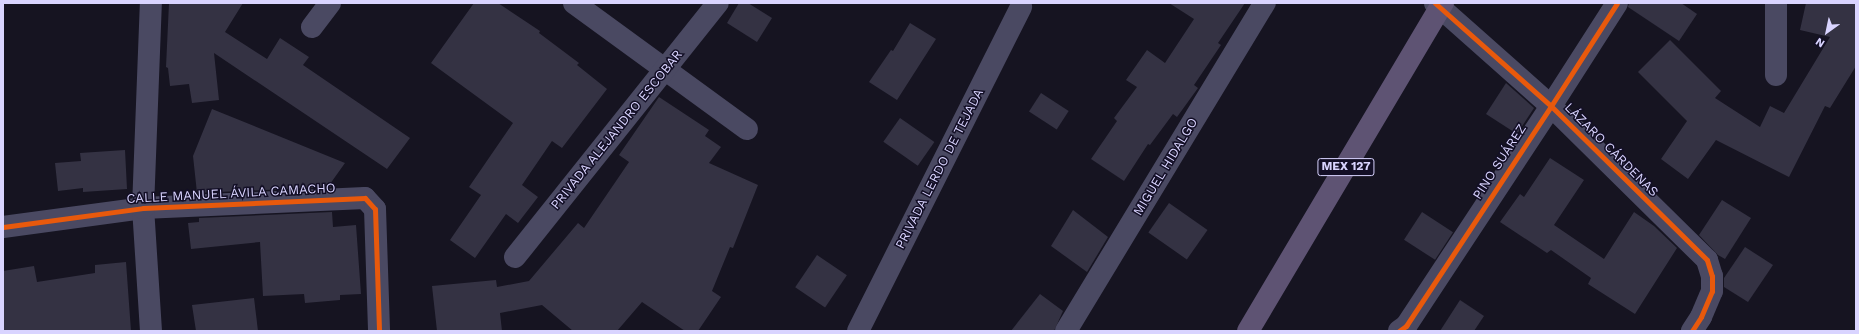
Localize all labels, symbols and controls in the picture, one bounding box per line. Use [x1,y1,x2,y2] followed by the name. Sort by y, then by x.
[1807,12,1847,52] north arrow
[1813,35,1827,50] text: N
[548,47,686,213] street label: PRIVADA ALEJANDRO ESCOBAR
[893,86,987,252] street label: PRIVADA LERDO DE TEJADA
[1561,100,1661,200] street label: LÁZARO CÁRDENAS
[1131,115,1201,219] street label: MIGUEL HIDALGO
[1470,122,1530,202] street label: PINO SUÁREZ
[1317,157,1375,177] road number: MEX 127
[125,181,337,207] street label: CALLE MANUEL ÁVILA CAMACHO

